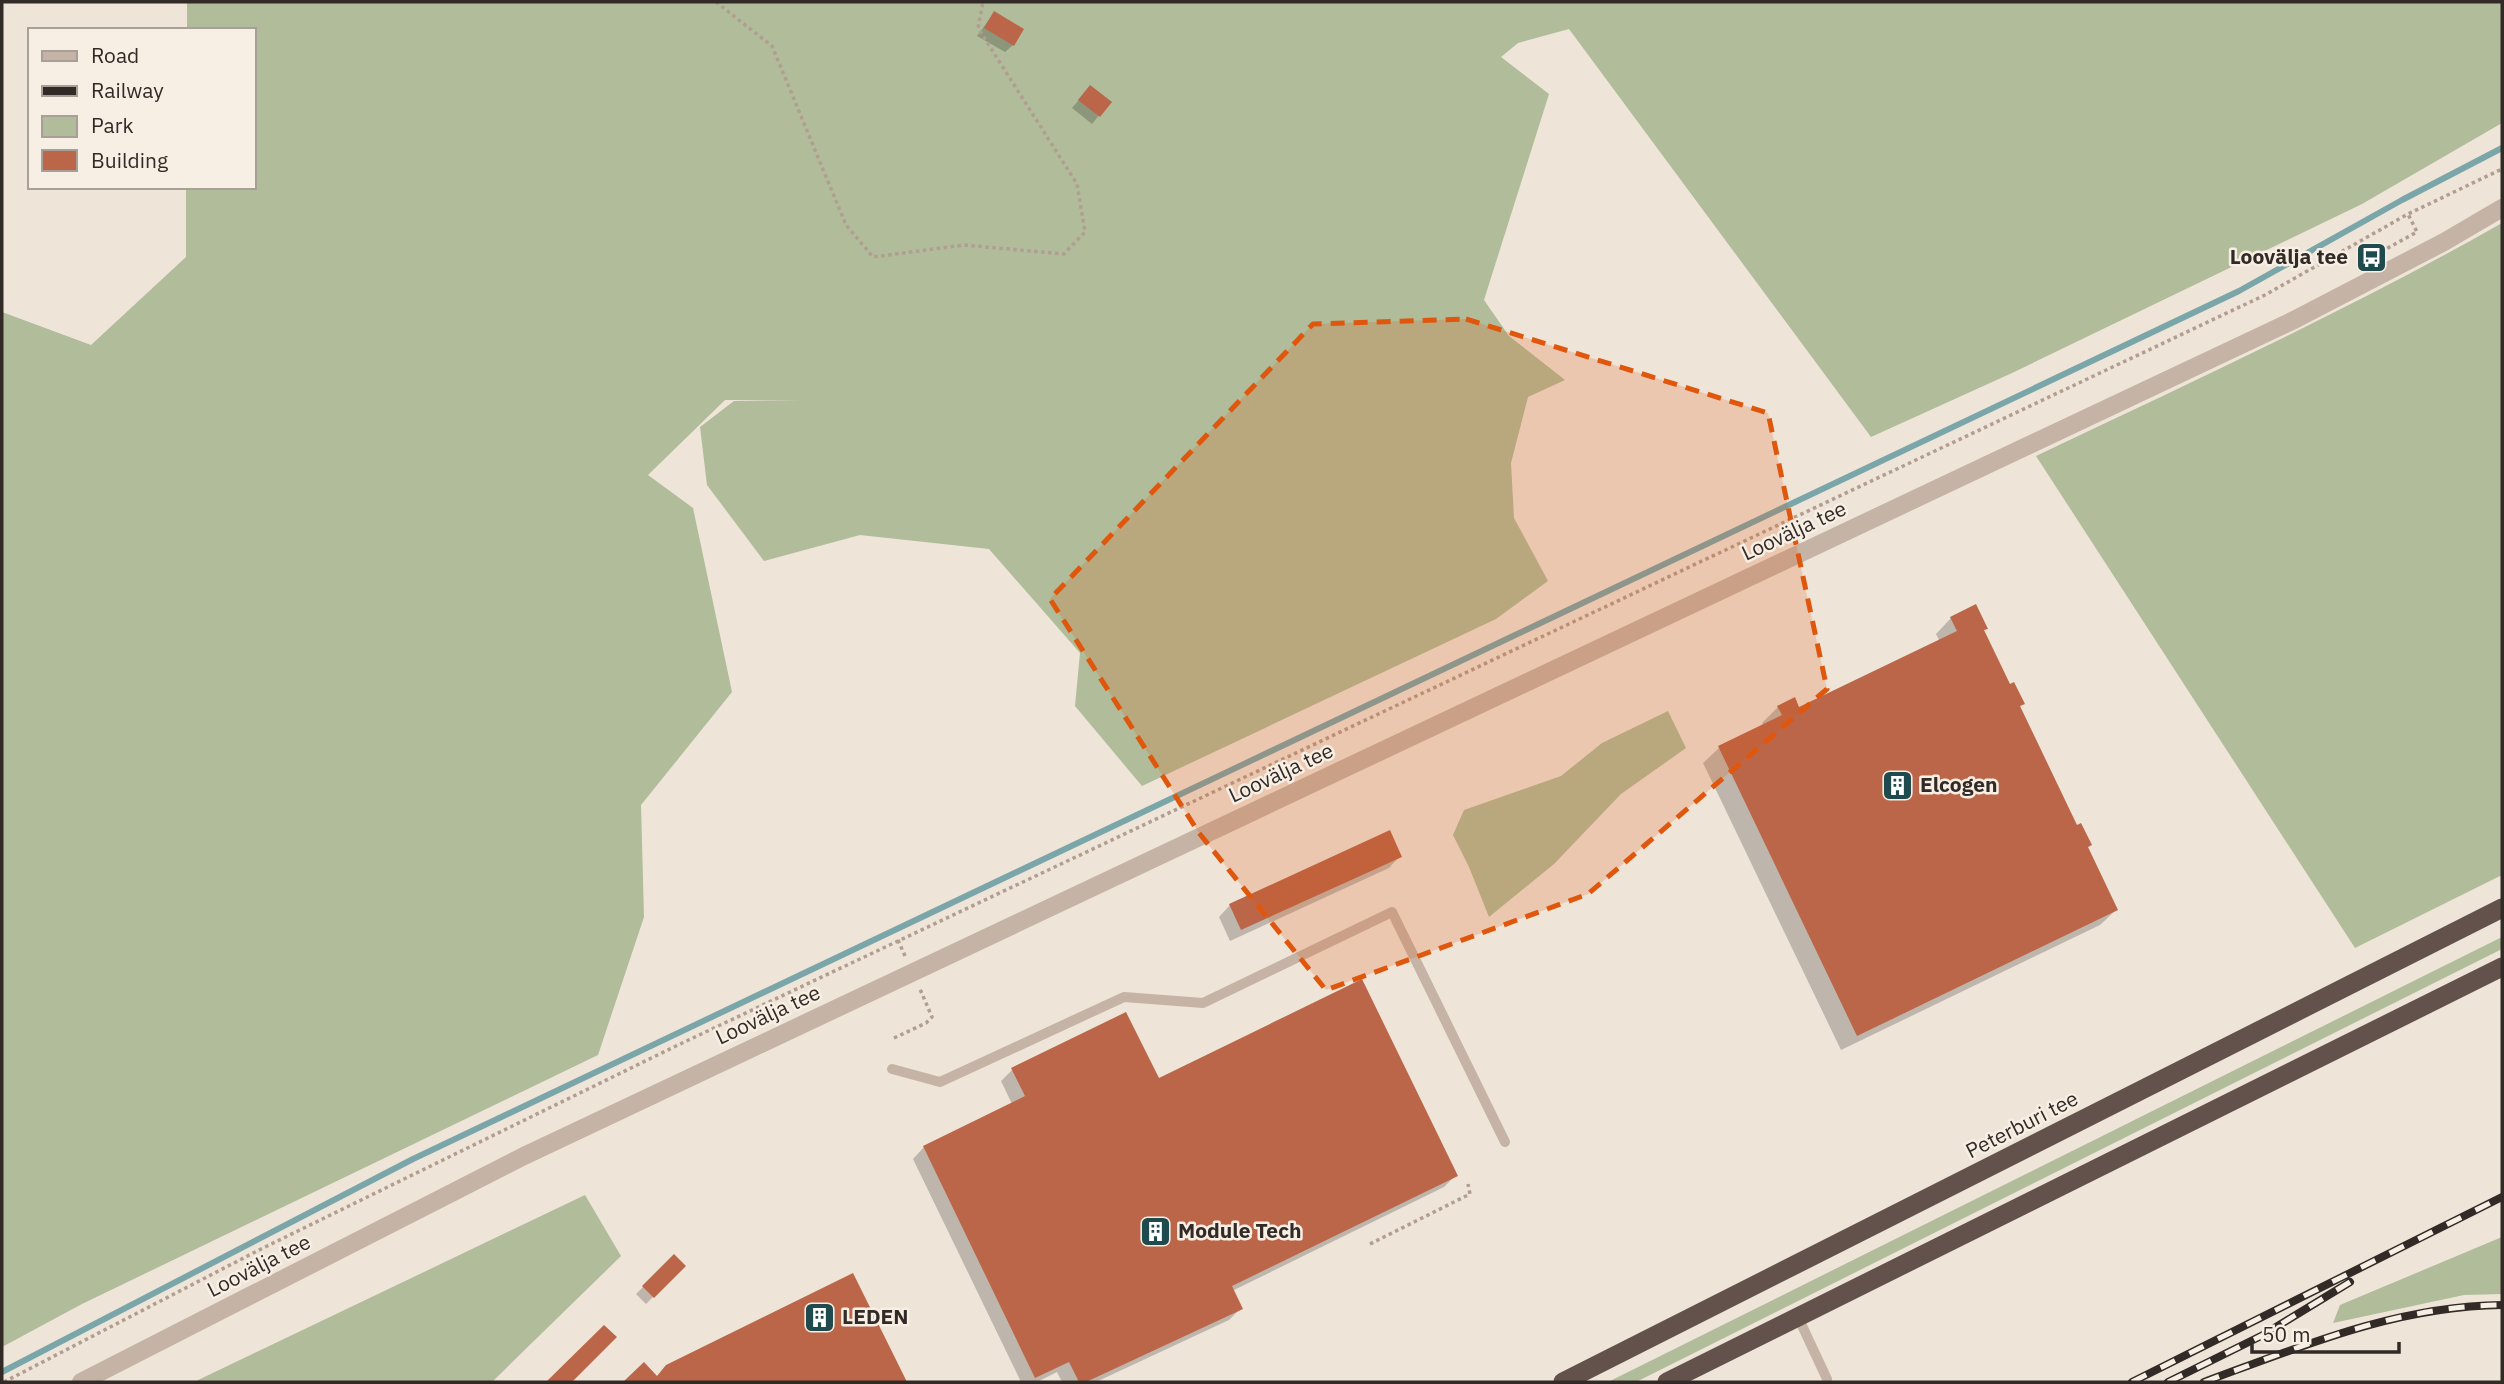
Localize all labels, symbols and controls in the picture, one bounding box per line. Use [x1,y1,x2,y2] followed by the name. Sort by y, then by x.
[28,28,256,189] legend
[91,41,139,69] text: Road
[91,76,164,104] text: Railway
[91,111,134,139] text: Park
[91,146,168,174] text: Building
[2354,240,2388,274] bus stop icon: Loovälja tee
[2230,242,2348,270] place label: Loovälja tee
[1737,494,1850,567] street label: Loovälja tee
[1224,736,1337,809] street label: Loovälja tee
[1880,768,1914,802] building icon: Elcogen
[1920,770,1998,798] place label: Elcogen
[711,978,824,1051] street label: Loovälja tee
[1961,1084,2083,1164] street label: Peterburi tee
[1138,1214,1172,1248] building icon: Module Tech
[1178,1216,1302,1244] place label: Module Tech
[202,1227,315,1303] street label: Loovälja tee
[802,1300,836,1334] building icon: LEDEN
[842,1302,908,1330] place label: LEDEN
[2252,1310,2399,1354] scale bar
[2262,1320,2311,1348] text: 50 m

